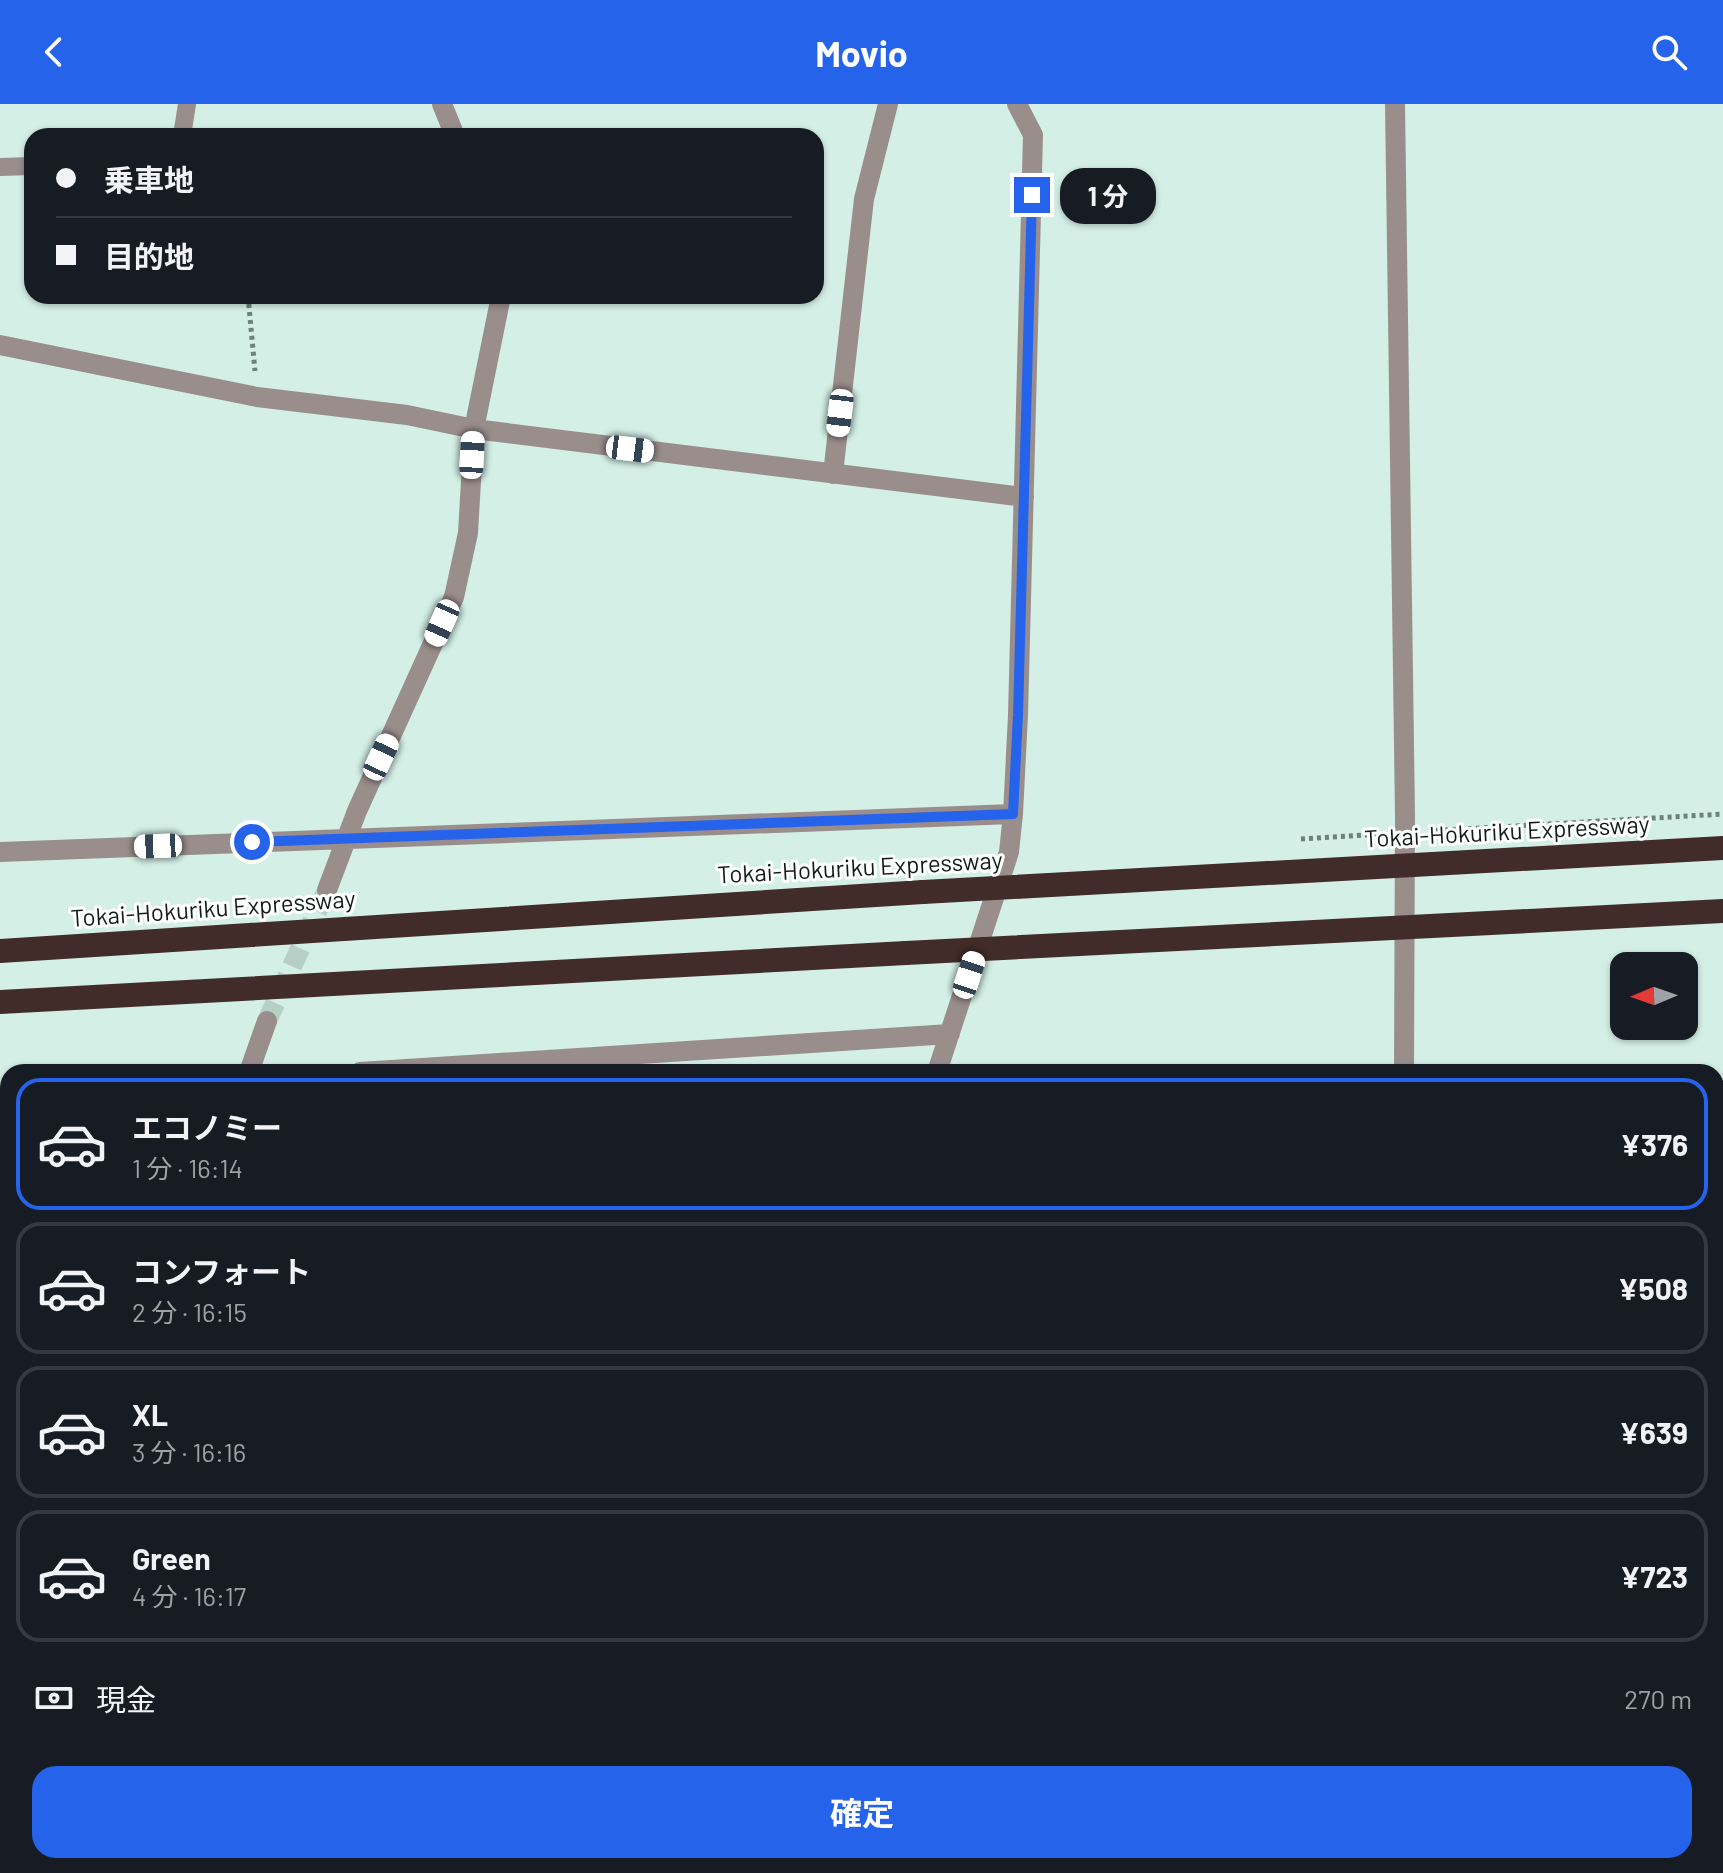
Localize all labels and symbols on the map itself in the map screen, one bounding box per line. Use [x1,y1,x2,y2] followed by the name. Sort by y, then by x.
[1060,167,1156,223] callout: 1 分
[1014,177,1050,213] route end
[825,388,855,438] car
[459,430,485,480] car
[605,434,655,464] car
[421,596,463,650] car
[360,730,402,784] car
[1364,809,1650,852] street label: Tokai-Hokuriku Expressway
[234,824,270,860] route start
[134,833,182,859] car
[717,845,1003,888] street label: Tokai-Hokuriku Expressway
[69,883,356,932] street label: Tokai-Hokuriku Expressway
[950,948,988,1002] car
[1610,952,1698,1040] north arrow

